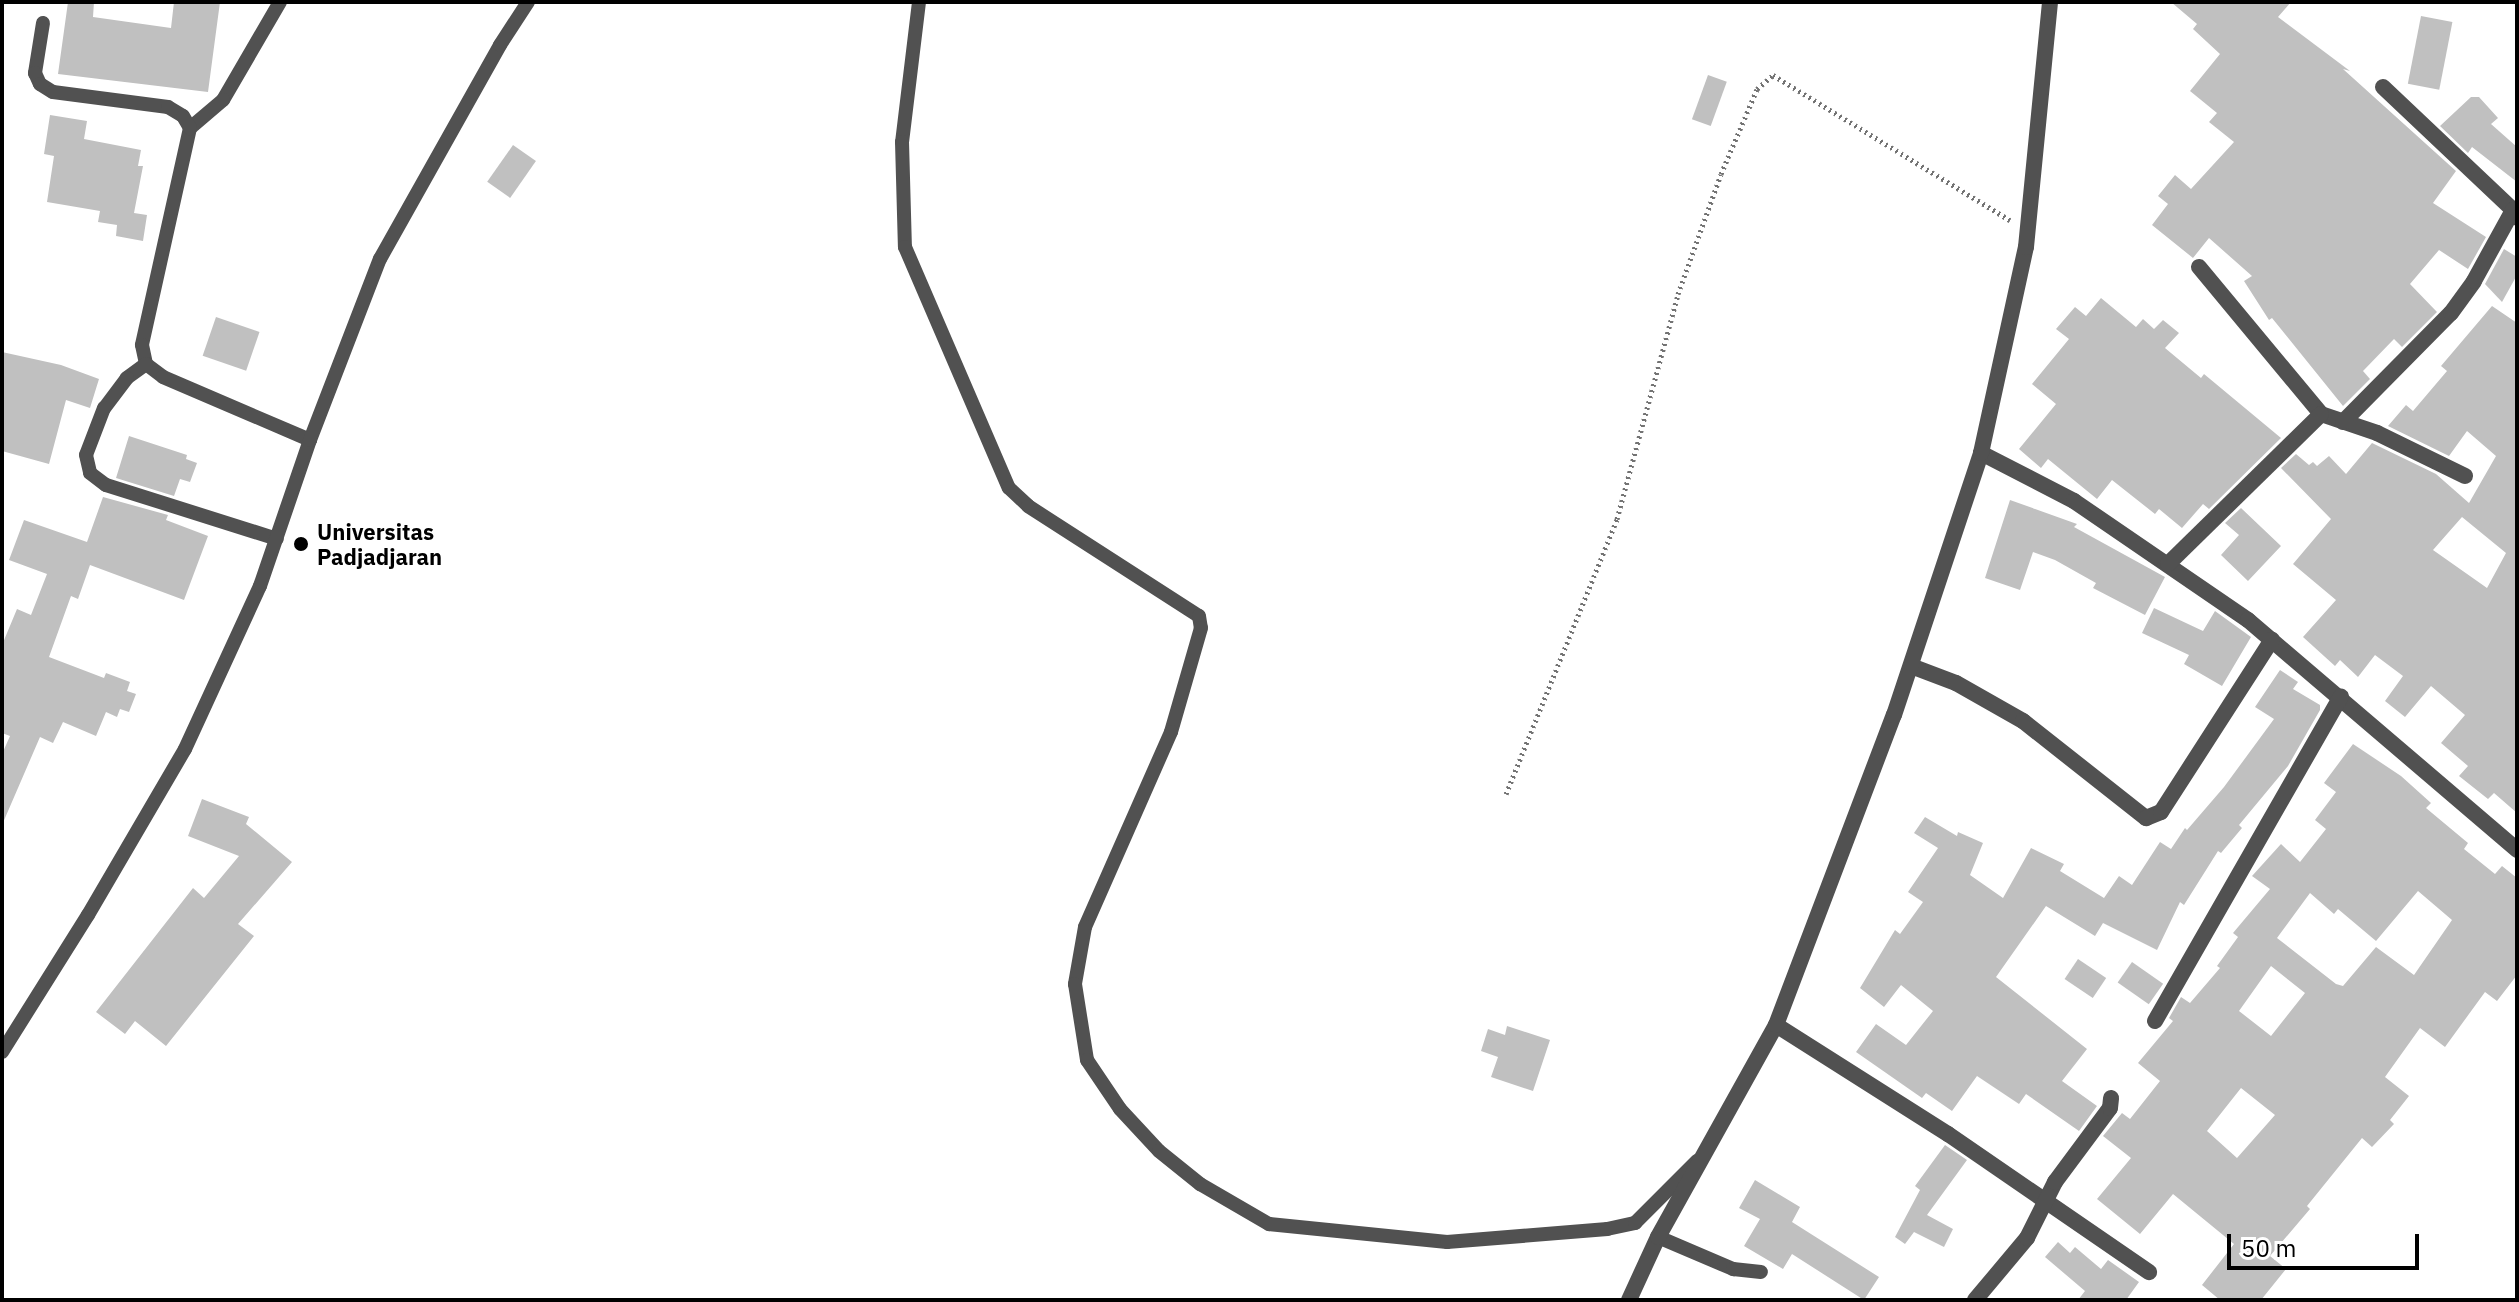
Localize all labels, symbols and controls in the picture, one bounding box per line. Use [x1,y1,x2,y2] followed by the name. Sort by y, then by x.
[317,518,442,570] place label: Universitas Padjadjaran
[292,535,310,553] marker: Universitas Padjadjaran
[2231,1218,2423,1268] scale bar
[2241,1232,2296,1264] text: 50 m

